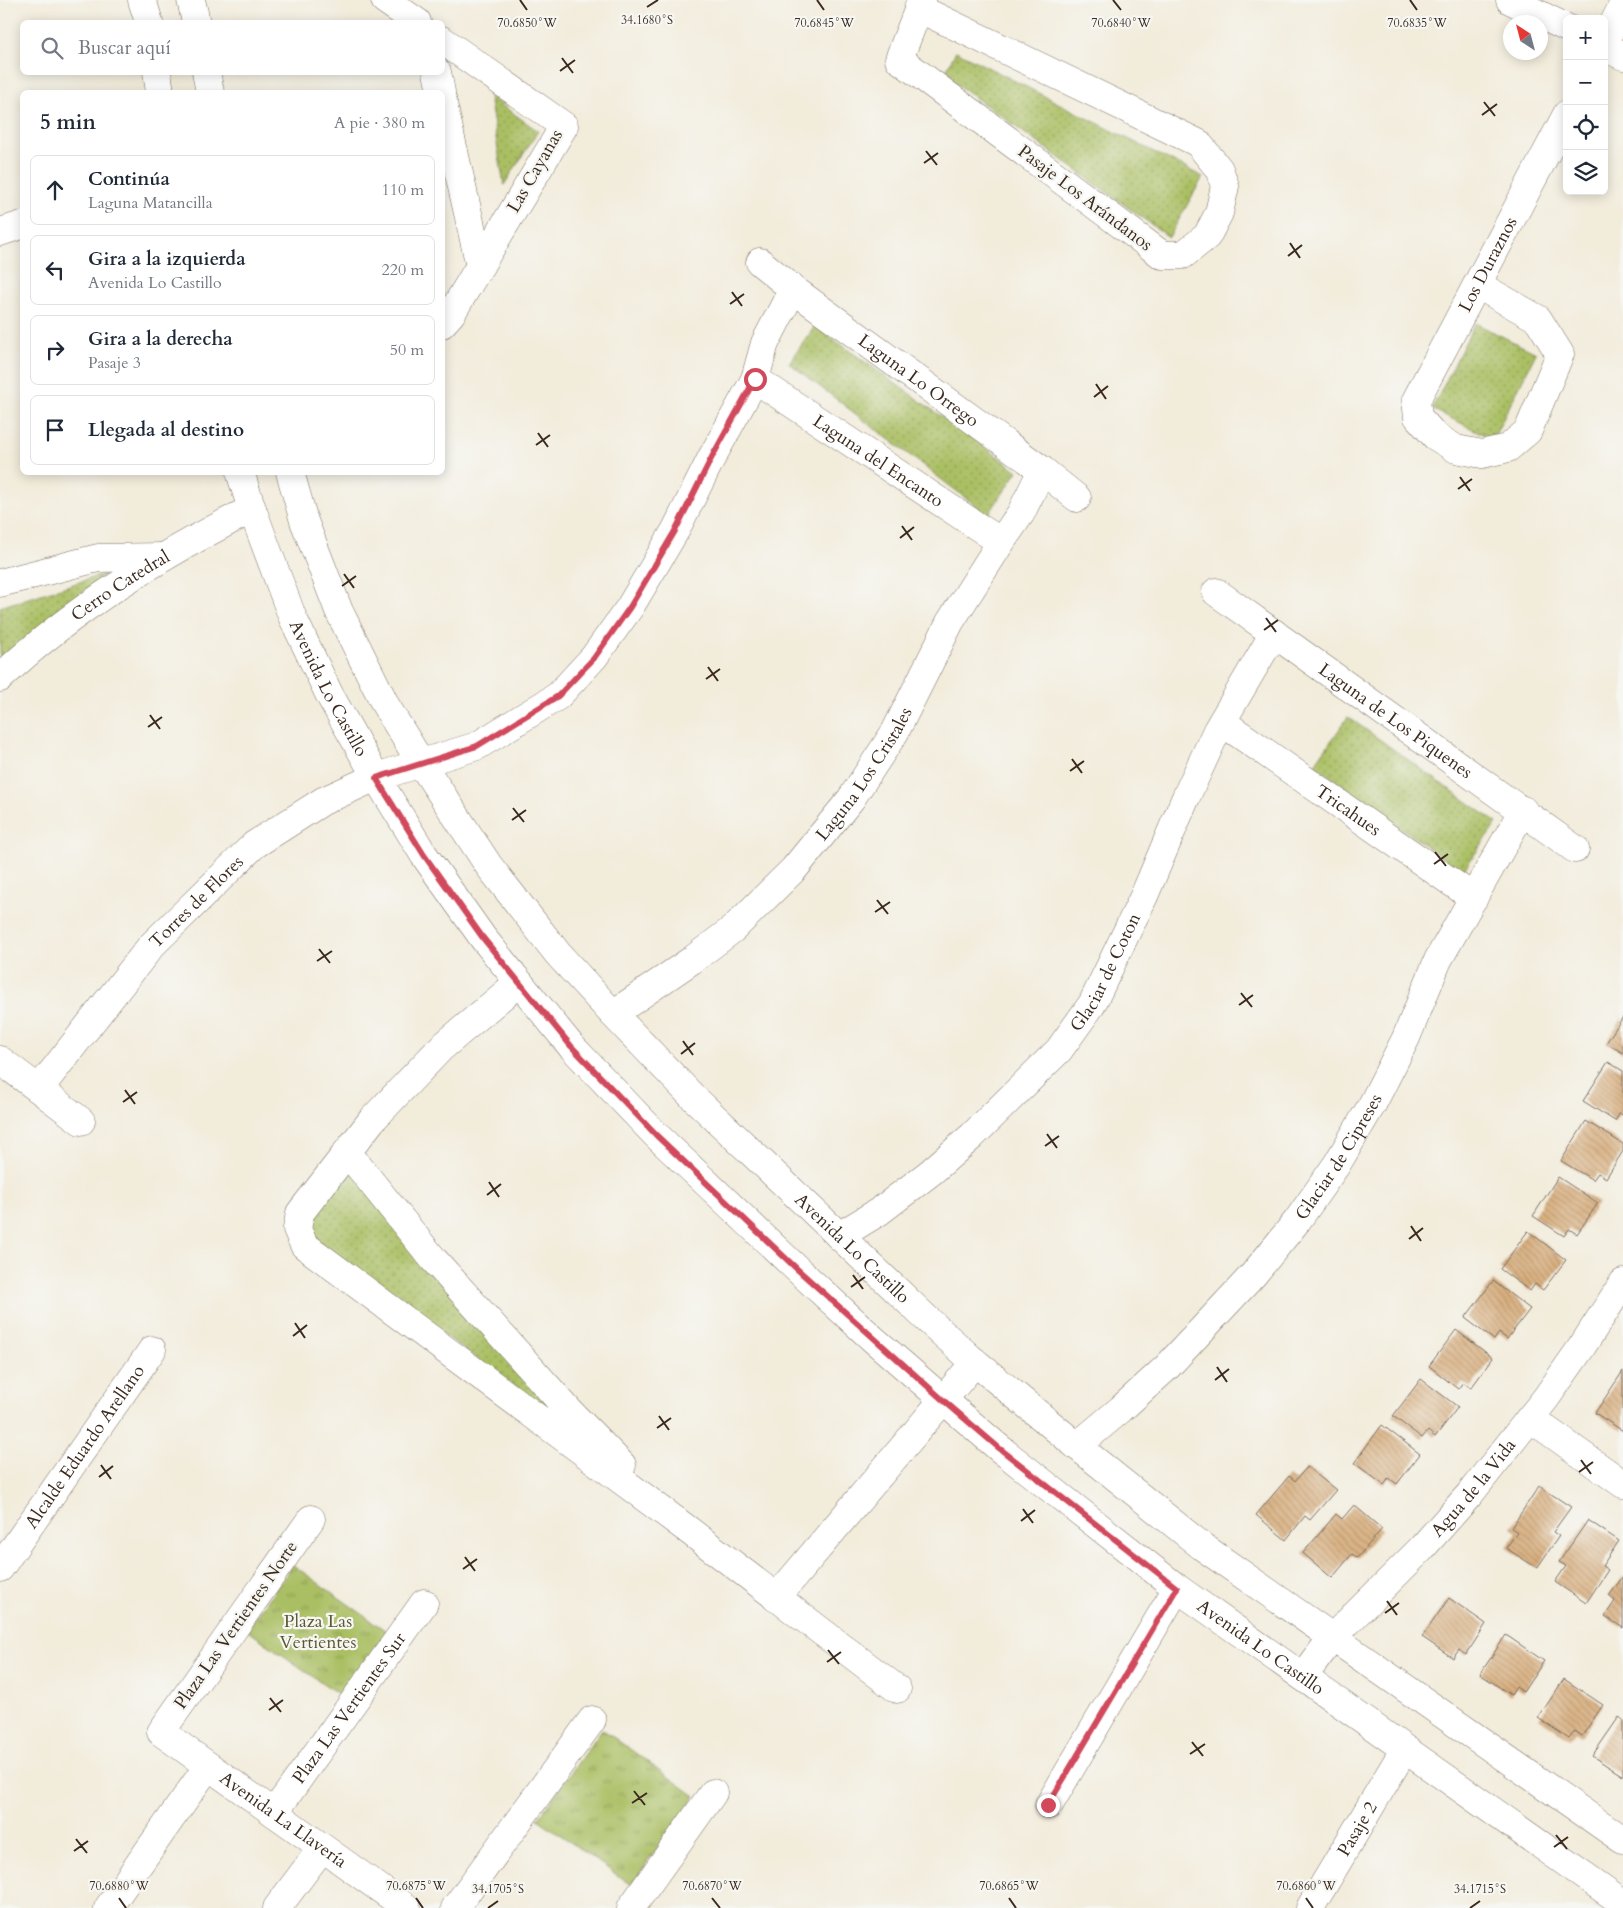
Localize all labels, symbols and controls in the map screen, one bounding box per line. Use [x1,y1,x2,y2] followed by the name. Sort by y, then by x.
[621,12,673,28] text: 34.1680°S
[497,15,557,31] text: 70.6850°W
[794,15,854,31] text: 70.6845°W
[1091,15,1151,31] text: 70.6840°W
[1387,15,1447,31] text: 70.6835°W
[1503,15,1548,60] north arrow
[1563,15,1608,195] map controls
[1563,15,1608,60] button: +
[20,20,445,75] search box
[38,34,66,62] icon: search
[78,35,171,61] text: Buscar aquí
[1563,60,1608,105] button: −
[1563,105,1608,150] button: locate
[40,108,96,137] text: 5 min
[334,112,425,134] text: A pie · 380 m
[501,125,569,217] street label: Las Cayanas
[1013,139,1157,257] street label: Pasaje Los Arándanos
[1563,150,1608,195] button: layers
[88,166,170,192] text: Continúa
[41,176,69,204] icon: ahead
[382,179,424,201] text: 110 m
[88,192,213,214] text: Laguna Matancilla
[1452,212,1523,316] street label: Los Duraznos
[88,246,246,272] text: Gira a la izquierda
[41,256,69,284] icon: left
[382,259,424,281] text: 220 m
[88,272,222,294] text: Avenida Lo Castillo
[88,326,233,352] text: Gira a la derecha
[853,328,984,433] street label: Laguna Lo Orrego
[41,336,69,364] icon: right
[390,339,424,361] text: 50 m
[88,352,141,374] text: Pasaje 3
[744,368,767,391] route start
[808,408,949,513] street label: Laguna del Encanto
[41,416,69,444] icon: arrive
[88,417,244,443] text: Llegada al destino
[66,544,175,627] street label: Cerro Catedral
[283,616,374,761] street label: Avenida Lo Castillo
[1314,657,1478,784] street label: Laguna de Los Piquenes
[810,703,918,846] street label: Laguna Los Cristales
[1310,779,1386,842] street label: Tricahues
[144,850,249,954] street label: Torres de Flores
[1064,908,1147,1037] street label: Glaciar de Coton
[1289,1090,1388,1225] street label: Glaciar de Cipreses
[789,1187,916,1309] street label: Avenida Lo Castillo
[19,1360,151,1533] street label: Alcalde Eduardo Arellano
[1425,1433,1522,1542] street label: Agua de la Vida
[168,1536,304,1714] street label: Plaza Las Vertientes Norte
[1192,1594,1330,1701] street label: Avenida Lo Castillo
[279,1609,357,1655] park label: Plaza Las Vertientes
[286,1627,412,1789] street label: Plaza Las Vertientes Sur
[215,1765,352,1874] street label: Avenida La Llavería
[1037,1794,1060,1817] route end
[1331,1797,1383,1861] street label: Pasaje 2
[89,1878,149,1894] text: 70.6880°W
[386,1878,446,1894] text: 70.6875°W
[682,1878,742,1894] text: 70.6870°W
[979,1878,1039,1894] text: 70.6865°W
[1276,1878,1336,1894] text: 70.6860°W
[472,1881,524,1897] text: 34.1705°S
[1454,1881,1506,1897] text: 34.1715°S

